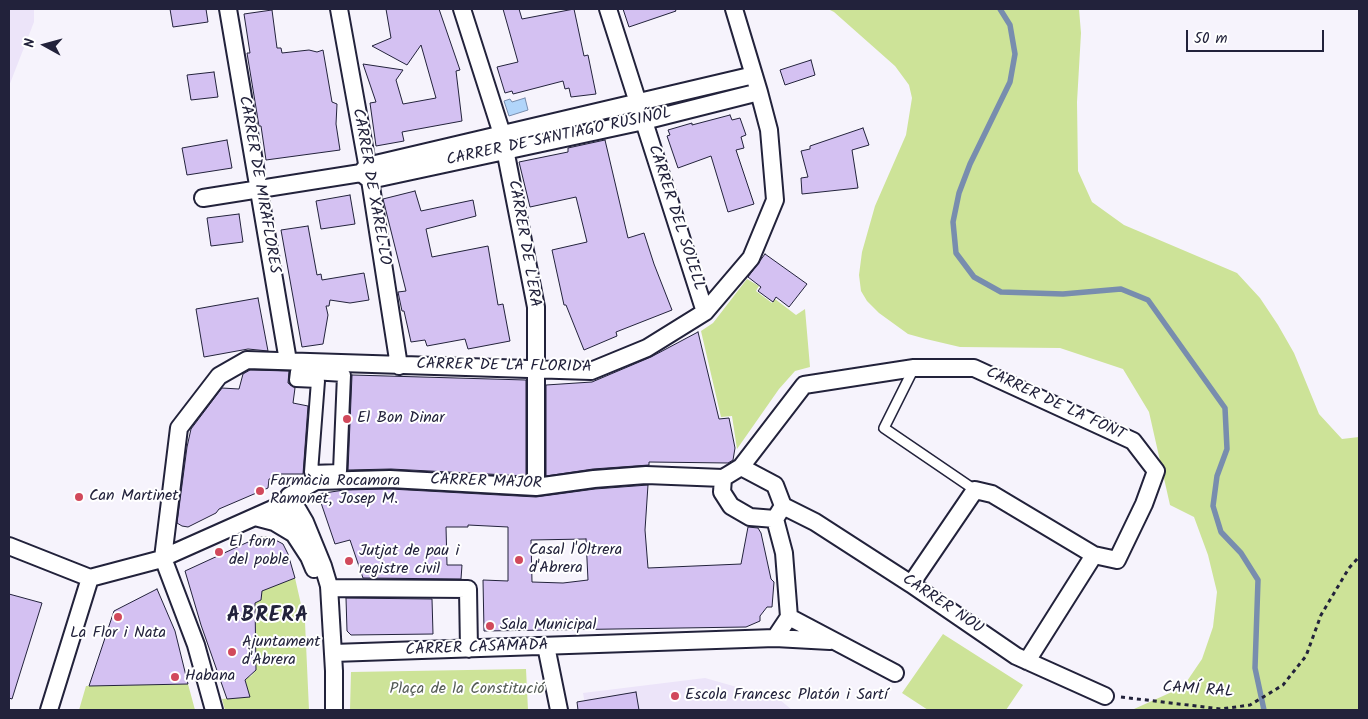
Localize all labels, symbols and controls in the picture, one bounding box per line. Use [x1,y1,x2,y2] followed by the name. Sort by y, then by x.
[20,20,70,70] north arrow
[1188,20,1326,52] scale bar
[1194,27,1228,51] text: 50 m
[19,37,42,49] text: N
[233,95,283,275] street label: CARRER DE MIRAFLORES
[445,105,673,171] street label: CARRER DE SANTIAGO RUSIÑOL
[347,107,393,267] street label: CARRER DE XAREL·LO
[642,143,708,293] street label: CARRER DEL SOLELL
[502,179,544,309] street label: CARRER DE L'ERA
[416,356,592,378] street label: CARRER DE LA FLORIDA
[982,364,1128,446] street label: CARRER DE LA FONT
[357,409,445,429] place label: El Bon Dinar
[341,413,353,425] marker: El Bon Dinar
[430,471,542,495] street label: CARRER MAJOR
[270,472,400,510] place label: Farmàcia Rocamora Ramonet, Josep M.
[254,485,266,497] marker: Farmàcia Rocamora Ramonet, Josep M.
[89,487,178,507] place label: Can Martinet
[73,491,85,503] marker: Can Martinet
[229,533,289,571] place label: El forn del poble
[529,541,622,579] place label: Casal l'Oltrera d'Abrera
[359,542,459,580] place label: Jutjat de pau i registre civil
[213,546,225,558] marker: El forn del poble
[513,554,525,566] marker: Casal l'Oltrera d'Abrera
[343,555,355,567] marker: Jutjat de pau i registre civil
[898,571,986,639] street label: CARRER NOU
[226,604,310,630] district label: ABRERA
[112,611,124,623] marker: La Flor i Nata
[500,616,596,636] place label: Sala Municipal
[484,620,496,632] marker: Sala Municipal
[70,624,166,644] place label: La Flor i Nata
[242,633,320,671] place label: Ajuntament d'Abrera
[405,637,549,661] street label: CARRER CASAMADA
[226,646,238,658] marker: Ajuntament d'Abrera
[185,667,235,687] place label: Habana
[169,671,181,683] marker: Habana
[1162,679,1234,703] street label: CAMÍ RAL
[390,680,544,700] park label: Plaça de la Constitució
[685,686,888,706] place label: Escola Francesc Platón i Sartí
[669,690,681,702] marker: Escola Francesc Platón i Sartí

